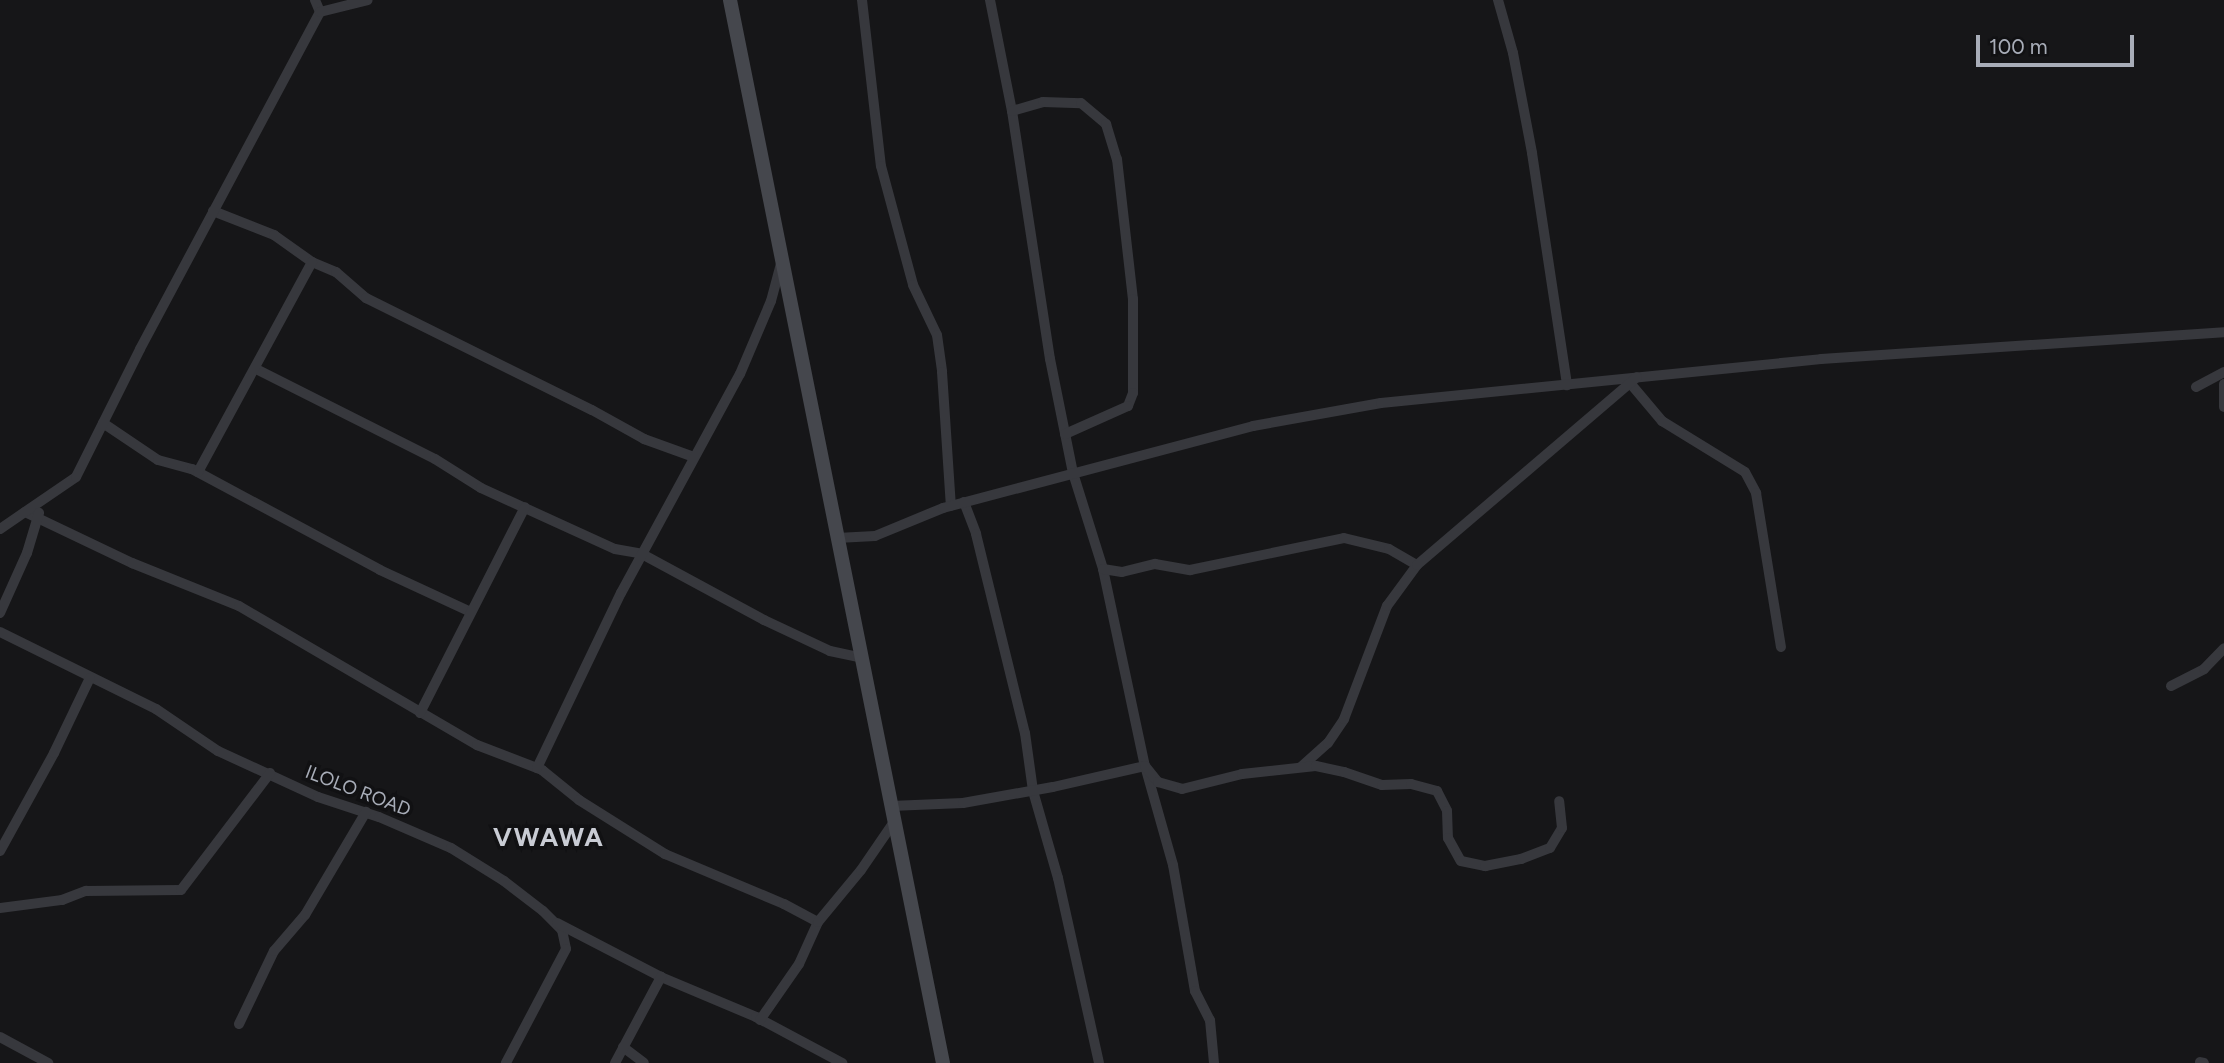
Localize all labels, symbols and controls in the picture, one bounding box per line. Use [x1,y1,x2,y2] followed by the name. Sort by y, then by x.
[1979,21,2136,65] scale bar
[1989,34,2048,59] text: 100 m
[302,760,414,822] street label: ILOLO ROAD
[494,822,604,854] district label: VWAWA

